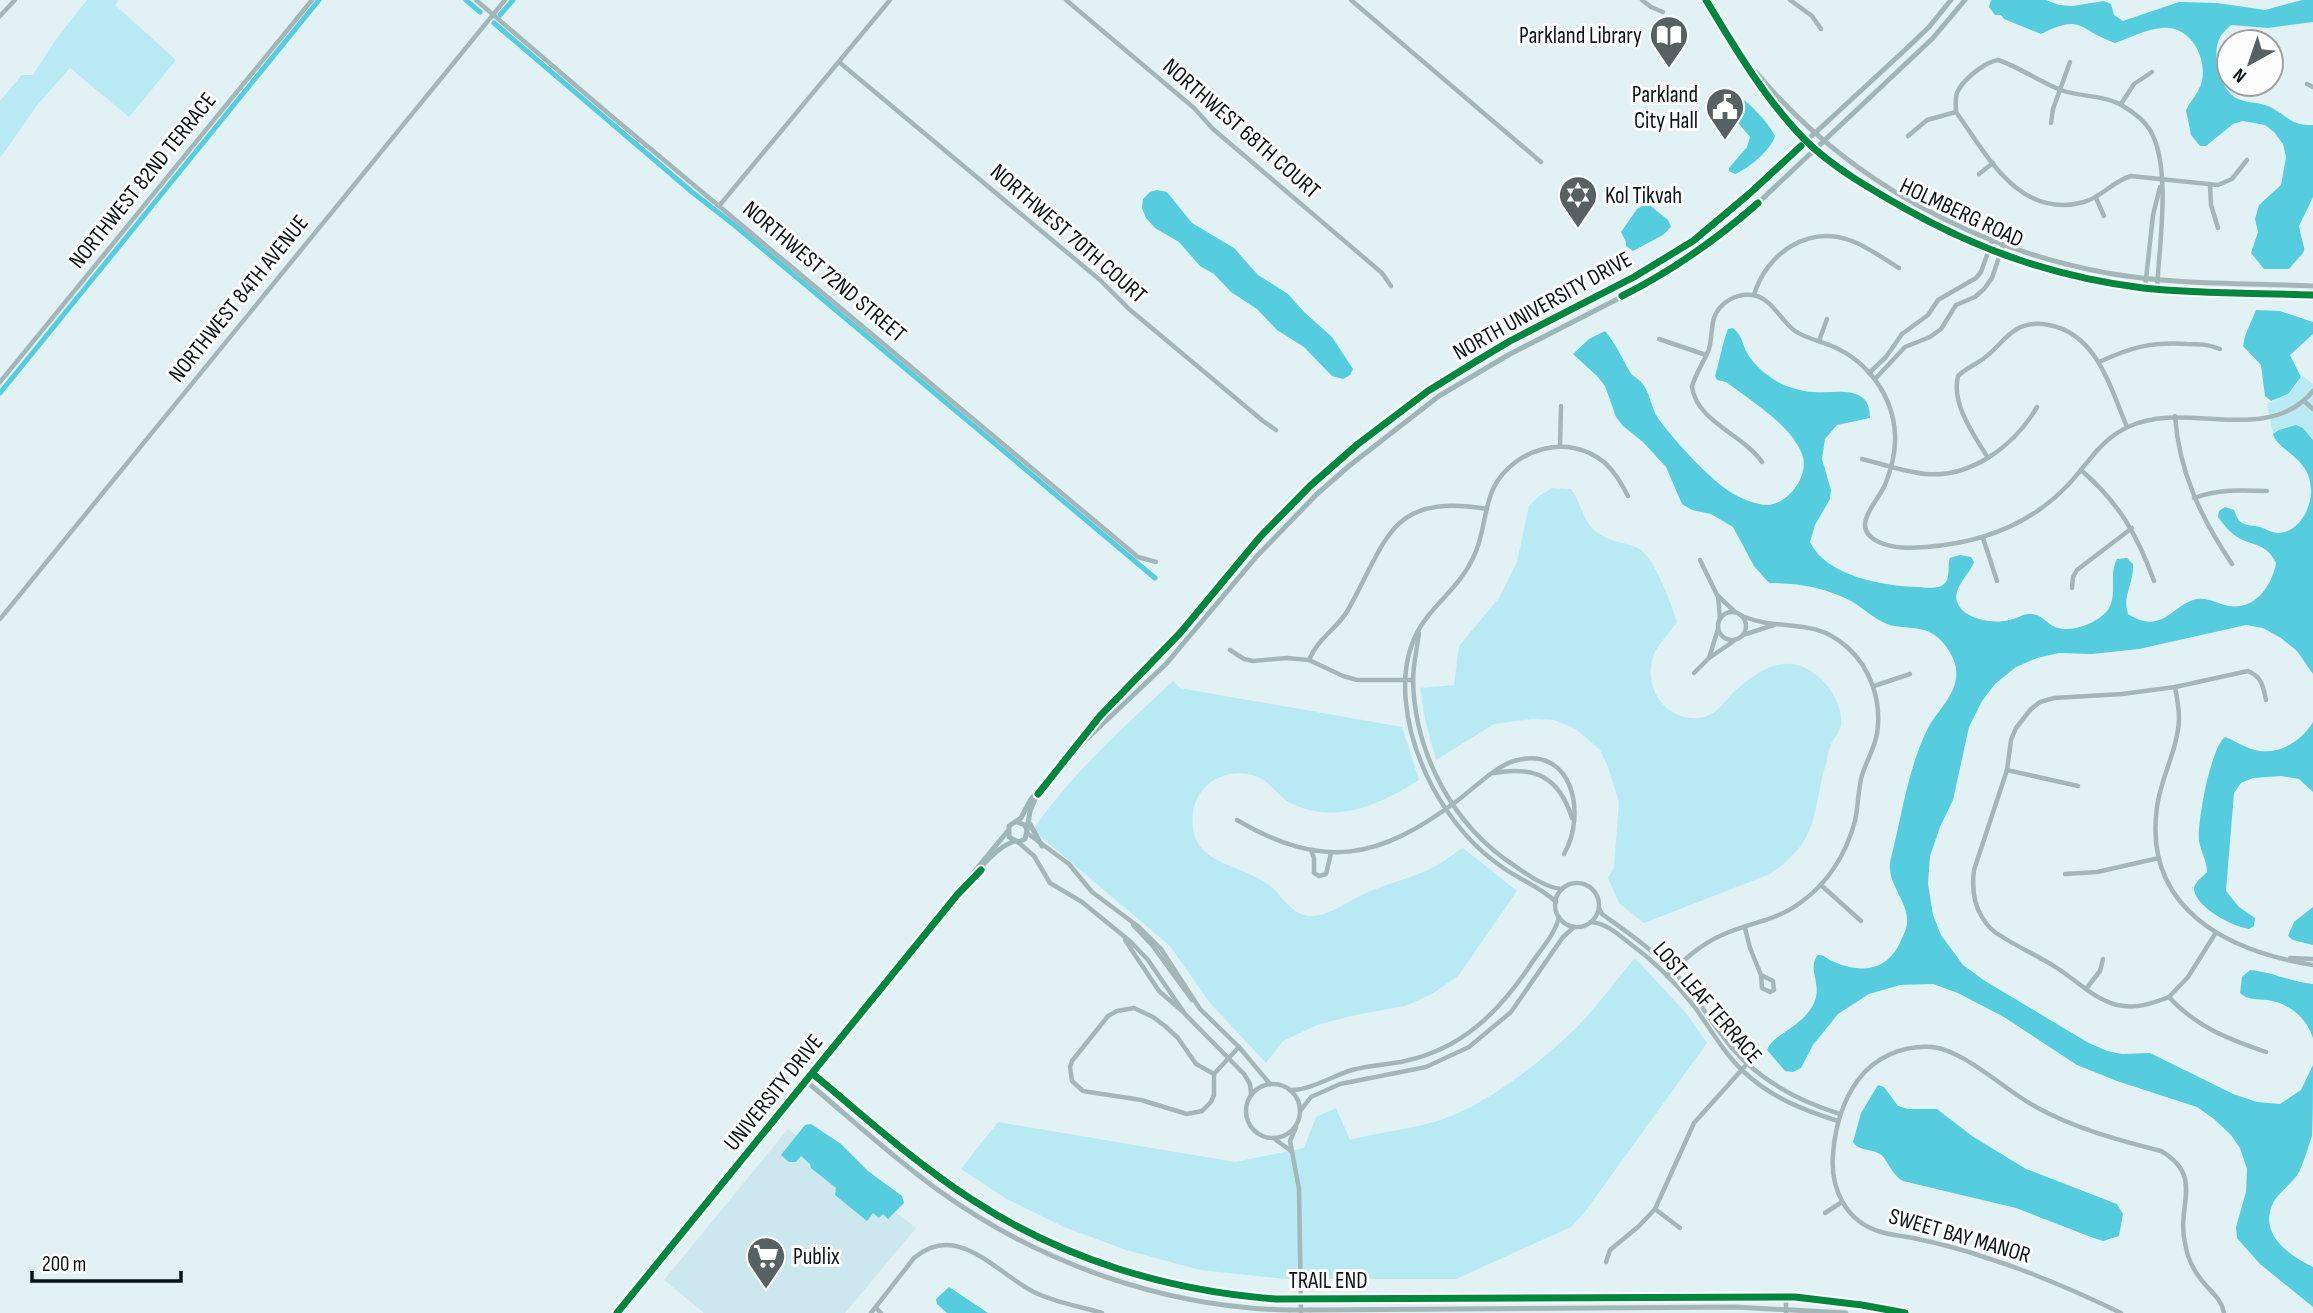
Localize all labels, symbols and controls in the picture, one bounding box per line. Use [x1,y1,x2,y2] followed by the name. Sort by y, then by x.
[1648,14,1690,69] library icon: Parkland Library
[1519,22,1642,50] place label: Parkland Library
[2215,28,2285,98] north arrow
[1157,53,1326,205] street label: NORTHWEST 68TH COURT
[2229,63,2251,87] text: N
[1632,81,1698,135] place label: Parkland City Hall
[1704,86,1746,141] public building icon: Parkland City Hall
[63,87,222,274] street label: NORTHWEST 82ND TERRACE
[984,158,1152,309] street label: NORTHWEST 70TH COURT
[1895,172,2028,254] street label: HOLMBERG ROAD
[1557,174,1599,229] synagogue icon: Kol Tikvah
[1605,182,1682,210] place label: Kol Tikvah
[737,195,912,348] street label: NORTHWEST 72ND STREET
[163,209,315,388] street label: NORTHWEST 84TH AVENUE
[1448,245,1637,367] street label: NORTH UNIVERSITY DRIVE
[1647,936,1768,1069] street label: LOST LEAF TERRACE
[718,1029,829,1157] street label: UNIVERSITY DRIVE
[1886,1202,2034,1270] street label: SWEET BAY MANOR
[745,1235,787,1290] supermarket icon: Publix
[32,1240,180,1284] scale bar
[793,1243,840,1271] place label: Publix
[42,1252,86,1277] text: 200 m
[1289,1267,1367,1295] street label: TRAIL END

